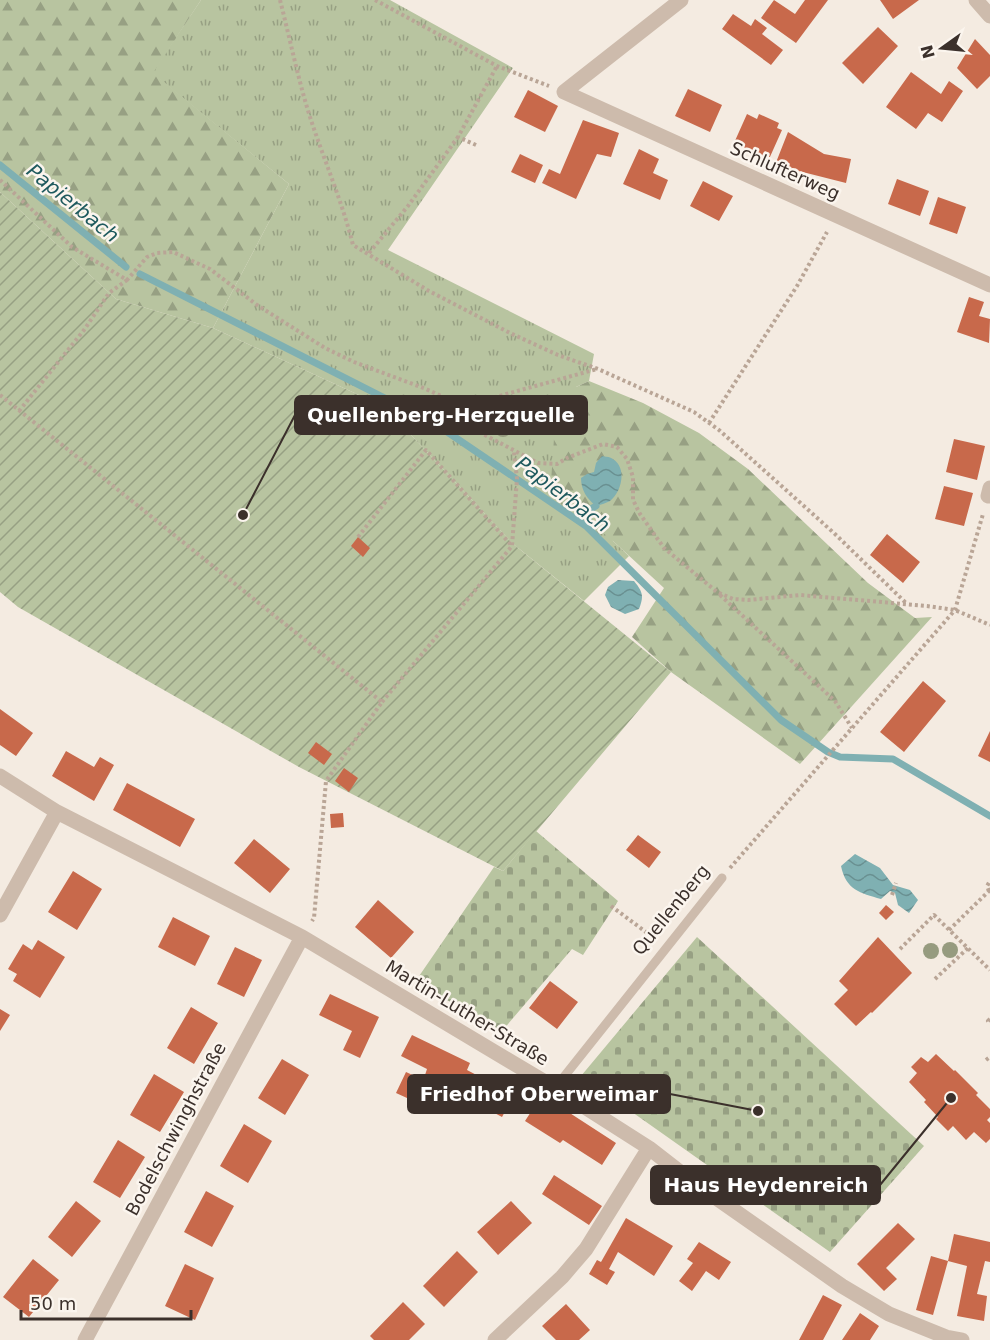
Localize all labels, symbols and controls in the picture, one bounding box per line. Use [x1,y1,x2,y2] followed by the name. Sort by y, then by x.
[912,18,972,78] north arrow
[917,43,939,61] text: N
[727,137,843,204] street label: Schlufterweg
[22,159,124,247] water label: Papierbach
[295,396,587,434] callout: Quellenberg-Herzquelle
[307,403,575,427] text: Quellenberg-Herzquelle
[511,451,615,537] water label: Papierbach
[628,860,713,959] street label: Quellenberg
[382,956,553,1070] street label: Martin-Luther-Straße
[121,1039,230,1219] street label: Bodelschwinghstraße
[408,1075,670,1113] callout: Friedhof Oberweimar
[420,1082,658,1106] text: Friedhof Oberweimar
[651,1166,880,1204] callout: Haus Heydenreich
[663,1173,869,1197] text: Haus Heydenreich
[21,1283,190,1321] scale bar
[30,1293,76,1314] text: 50 m

